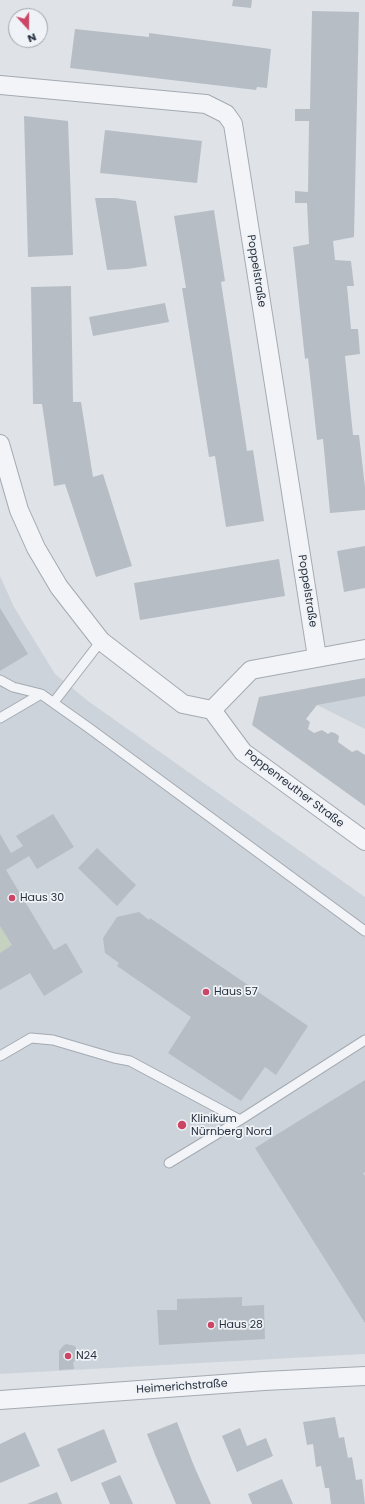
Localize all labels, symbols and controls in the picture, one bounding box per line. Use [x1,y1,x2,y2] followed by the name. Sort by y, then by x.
[8,8,48,48] north arrow
[25,29,39,47] text: N
[244,234,268,308] street label: Poppelstraße
[295,554,319,628] street label: Poppelstraße
[242,747,346,831] street label: Poppenreuther Straße
[20,891,64,905] place label: Haus 30
[7,893,17,903] marker: Haus 30
[214,985,258,999] place label: Haus 57
[201,987,211,997] marker: Haus 57
[191,1112,272,1138] place label: Klinikum Nürnberg Nord
[176,1119,188,1131] marker: Klinikum Nürnberg Nord
[219,1318,263,1332] place label: Haus 28
[206,1320,216,1330] marker: Haus 28
[76,1349,97,1363] place label: N24
[63,1351,73,1361] marker: N24
[136,1377,228,1397] street label: Heimerichstraße

